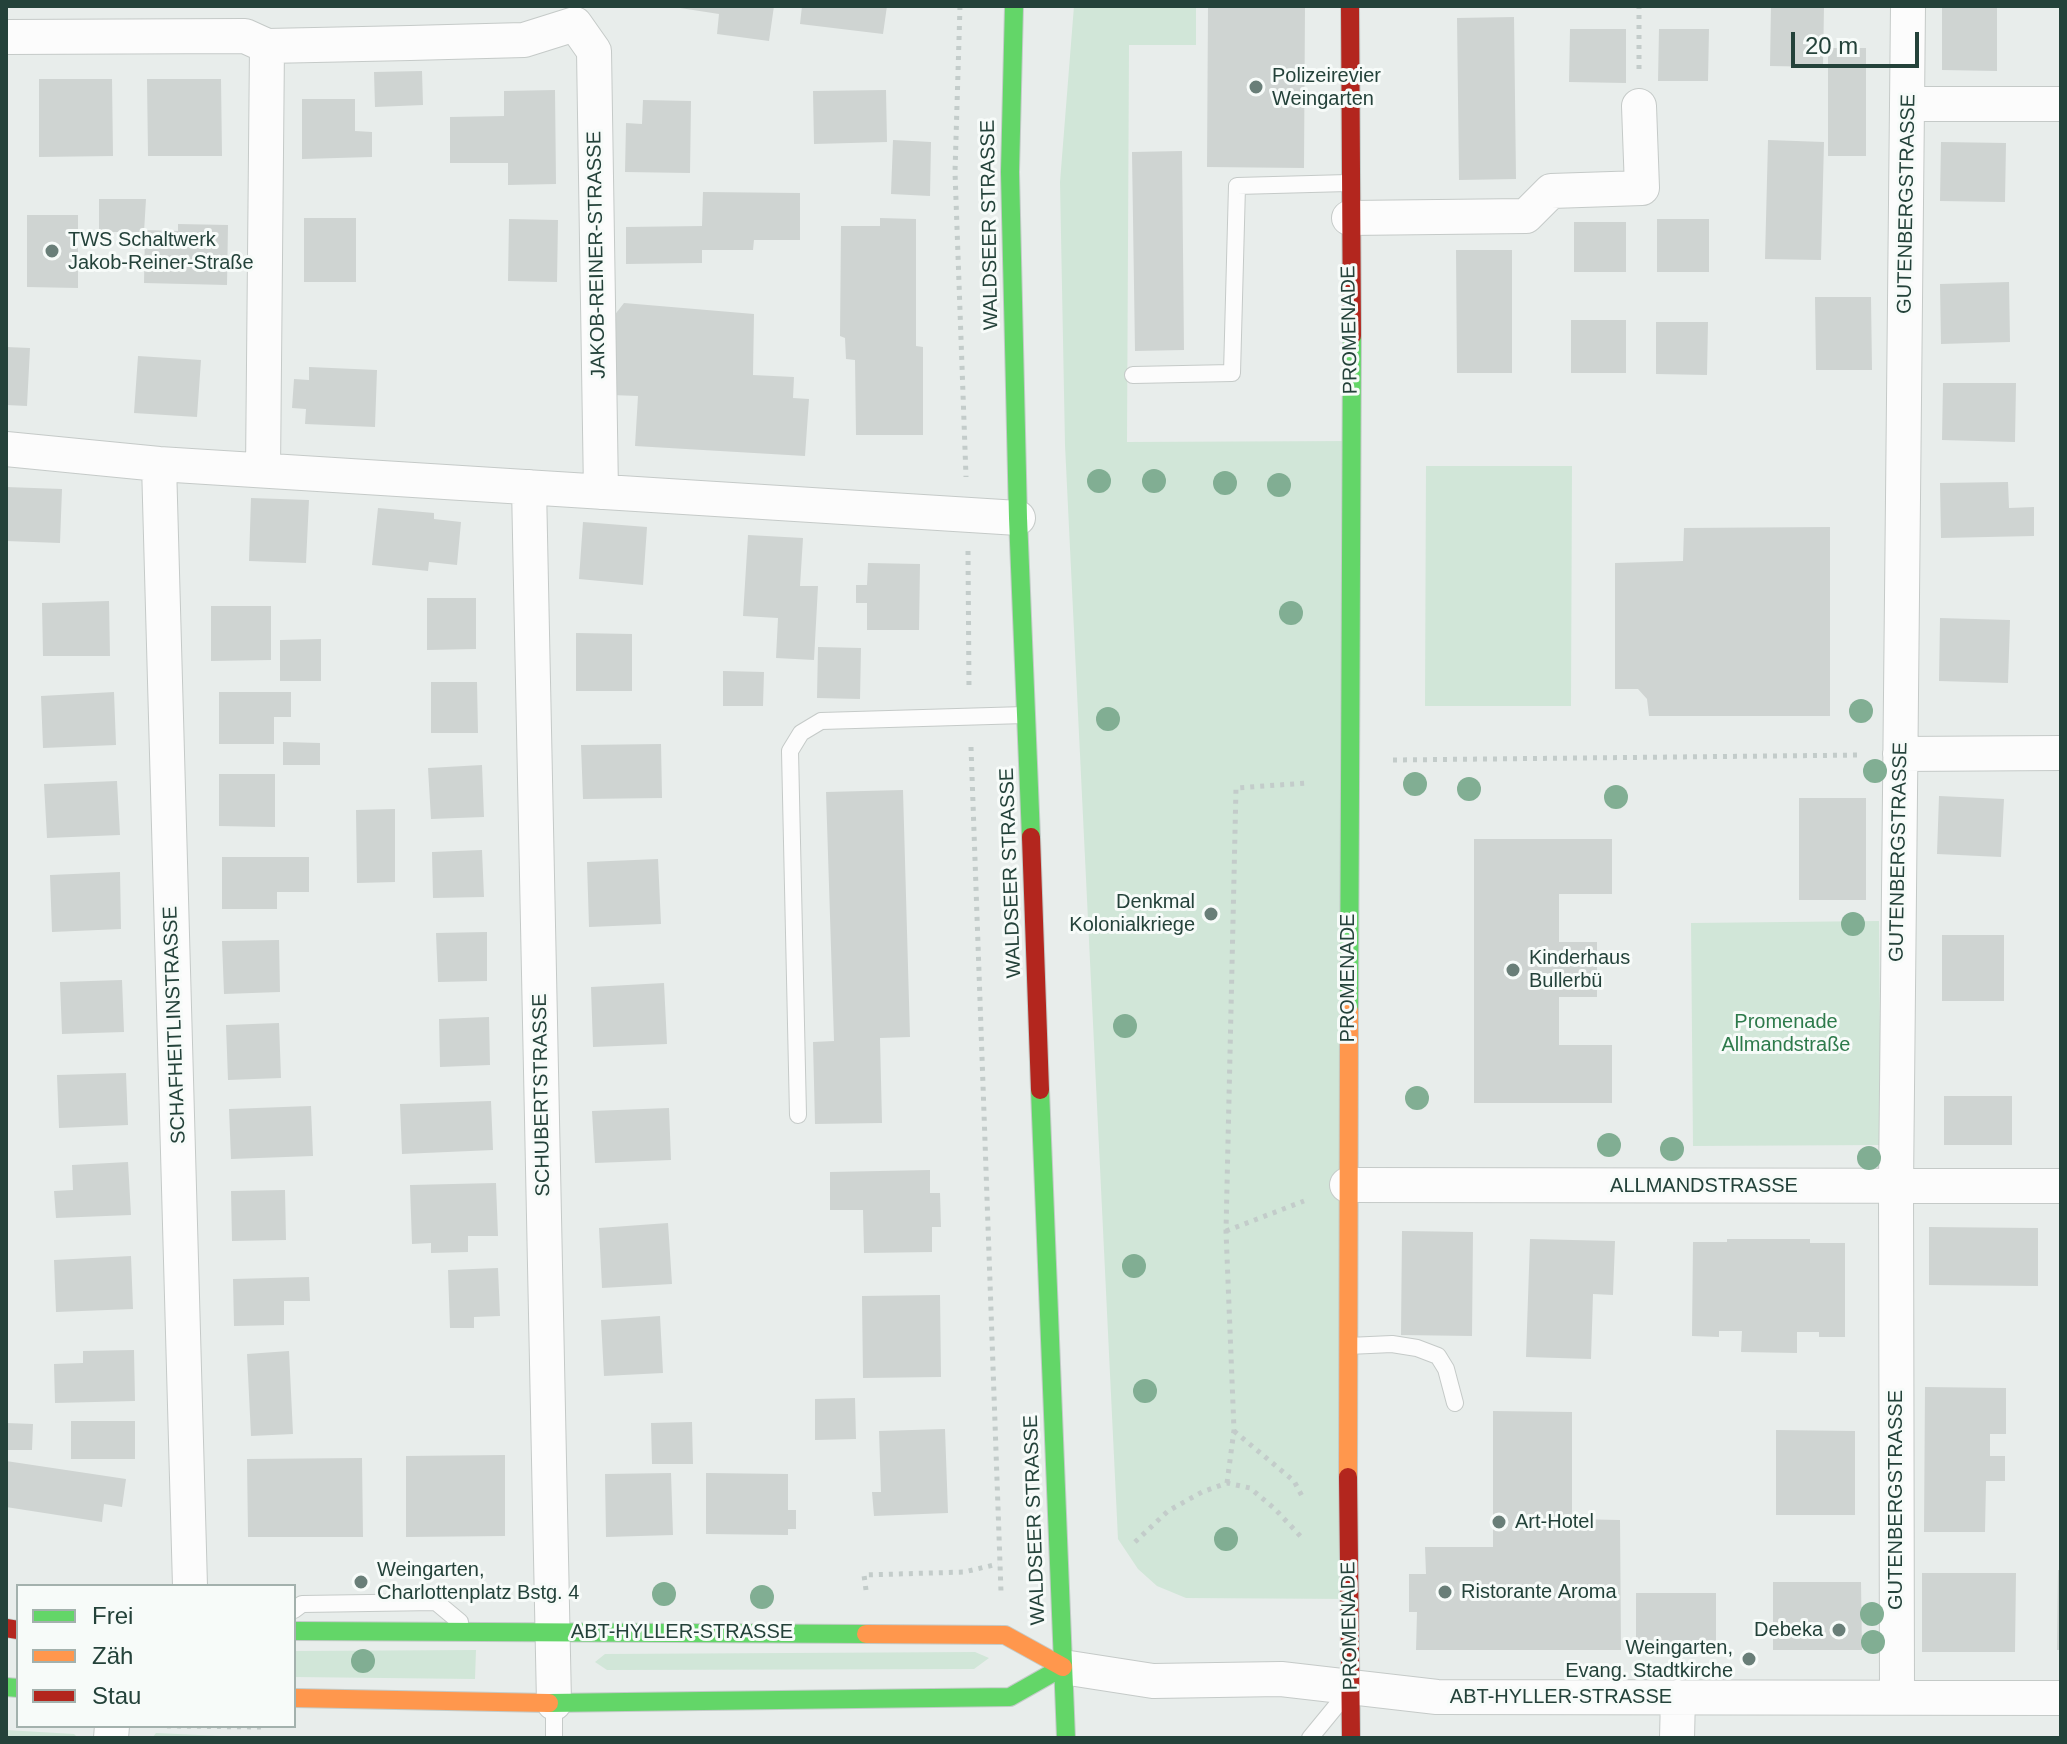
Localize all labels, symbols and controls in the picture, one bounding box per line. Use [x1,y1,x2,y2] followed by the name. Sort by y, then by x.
[1795,16,1923,66] scale bar
[1805,32,1858,59] text: 20 m
[1272,64,1381,111] place label: Polizeirevier Weingarten
[1247,78,1265,96] marker: Polizeirevier Weingarten
[1893,94,1921,314] street label: GUTENBERGSTRASSE
[976,120,1004,330] street label: WALDSEER STRASSE
[583,131,611,379] street label: JAKOB-REINER-STRASSE
[68,228,254,275] place label: TWS Schaltwerk Jakob-Reiner-Straße
[43,242,61,260] marker: TWS Schaltwerk Jakob-Reiner-Straße
[1337,265,1363,395] street label: PROMENADE
[1885,742,1913,962] street label: GUTENBERGSTRASSE
[995,767,1027,979] street label: WALDSEER STRASSE
[1069,890,1195,937] place label: Denkmal Kolonialkriege
[1202,905,1220,923] marker: Denkmal Kolonialkriege
[159,906,191,1144] street label: SCHAFHEITLINSTRASSE
[1336,914,1360,1042] street label: PROMENADE
[1529,946,1630,993] place label: Kinderhaus Bullerbü
[1504,961,1522,979] marker: Kinderhaus Bullerbü
[528,993,556,1197] street label: SCHUBERTSTRASSE
[1722,1010,1850,1057] park label: Promenade Allmandstraße
[1610,1174,1798,1198] street label: ALLMANDSTRASSE
[1884,1390,1908,1610] street label: GUTENBERGSTRASSE
[1019,1414,1051,1626] street label: WALDSEER STRASSE
[1515,1510,1594,1534] place label: Art-Hotel
[1490,1513,1508,1531] marker: Art-Hotel
[377,1558,579,1605] place label: Weingarten, Charlottenplatz Bstg. 4
[1337,1561,1363,1691] street label: PROMENADE
[352,1573,370,1591] marker: Weingarten, Charlottenplatz Bstg. 4
[1461,1580,1617,1604] place label: Ristorante Aroma
[1436,1583,1454,1601] marker: Ristorante Aroma
[16,1584,296,1728] legend
[92,1602,133,1629] text: Frei
[1754,1618,1823,1642] place label: Debeka
[571,1620,793,1644] street label: ABT-HYLLER-STRASSE
[1830,1621,1848,1639] marker: Debeka
[1565,1636,1733,1683] place label: Weingarten, Evang. Stadtkirche
[92,1642,133,1669] text: Zäh
[1740,1650,1758,1668] marker: Weingarten, Evang. Stadtkirche
[92,1682,141,1709] text: Stau
[1450,1685,1672,1709] street label: ABT-HYLLER-STRASSE

